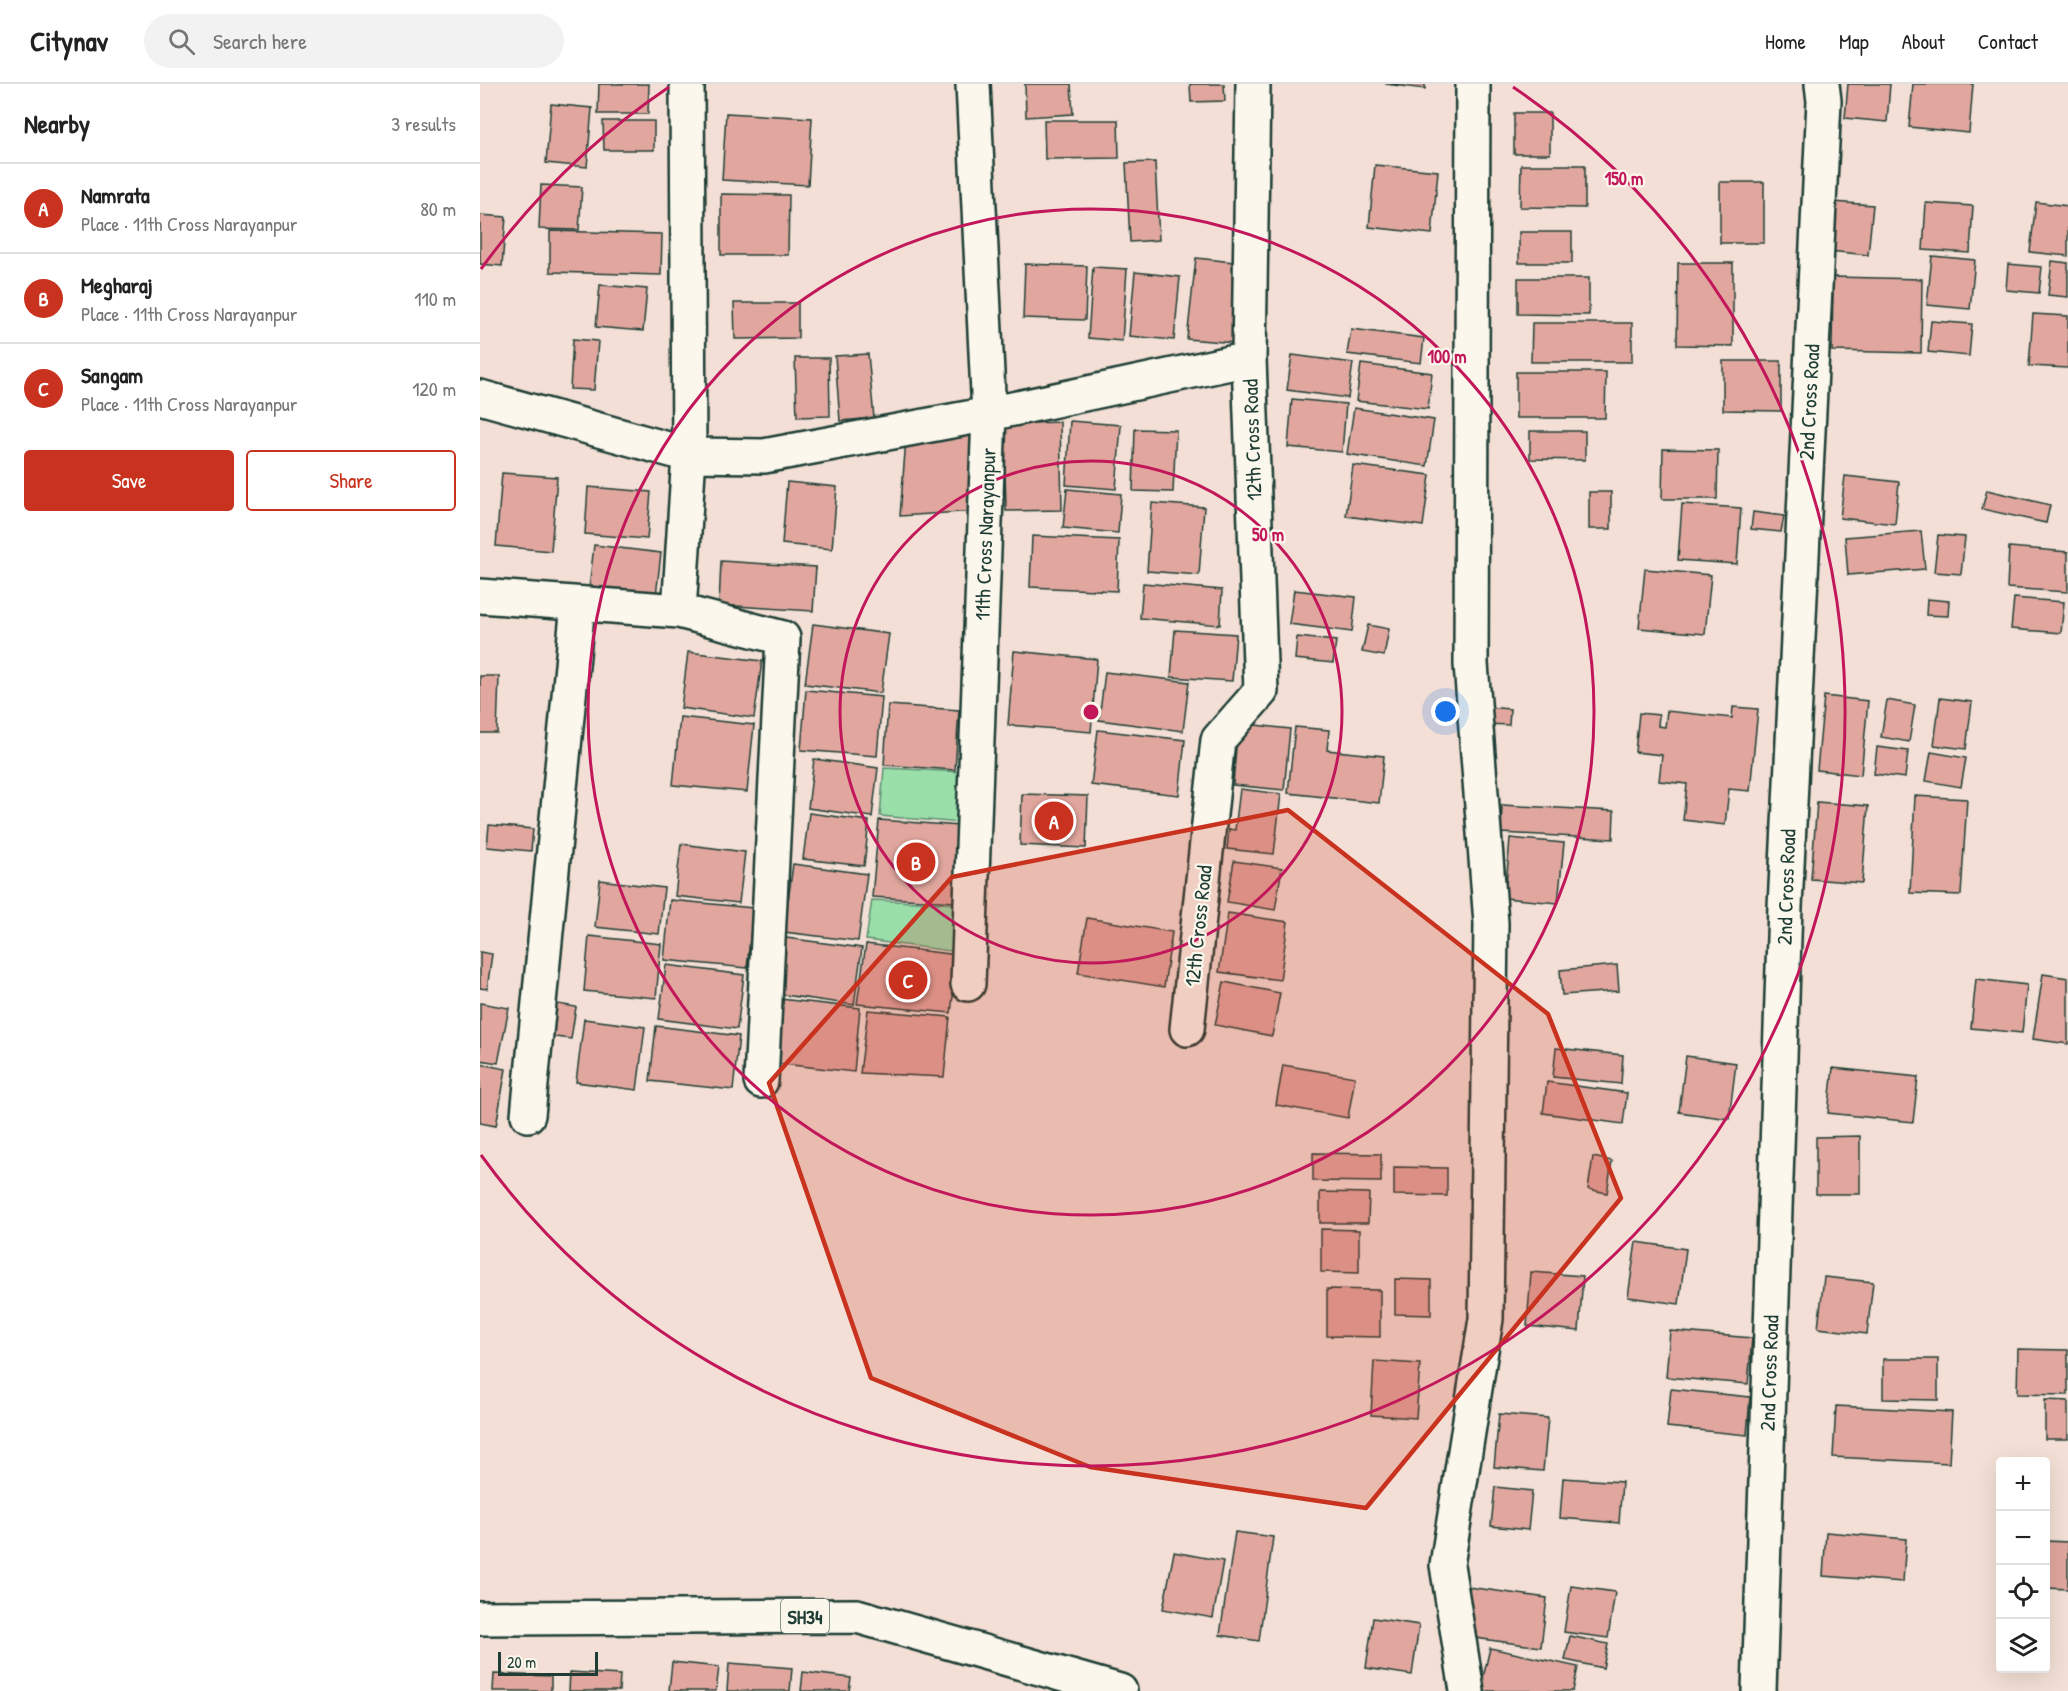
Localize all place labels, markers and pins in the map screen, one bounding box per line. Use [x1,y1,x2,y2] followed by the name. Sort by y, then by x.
[1081,702,1101,722] centre of rings
[1034,798,1074,844] pin: A
[896,840,936,884] pin: B
[888,958,928,1002] pin: C

